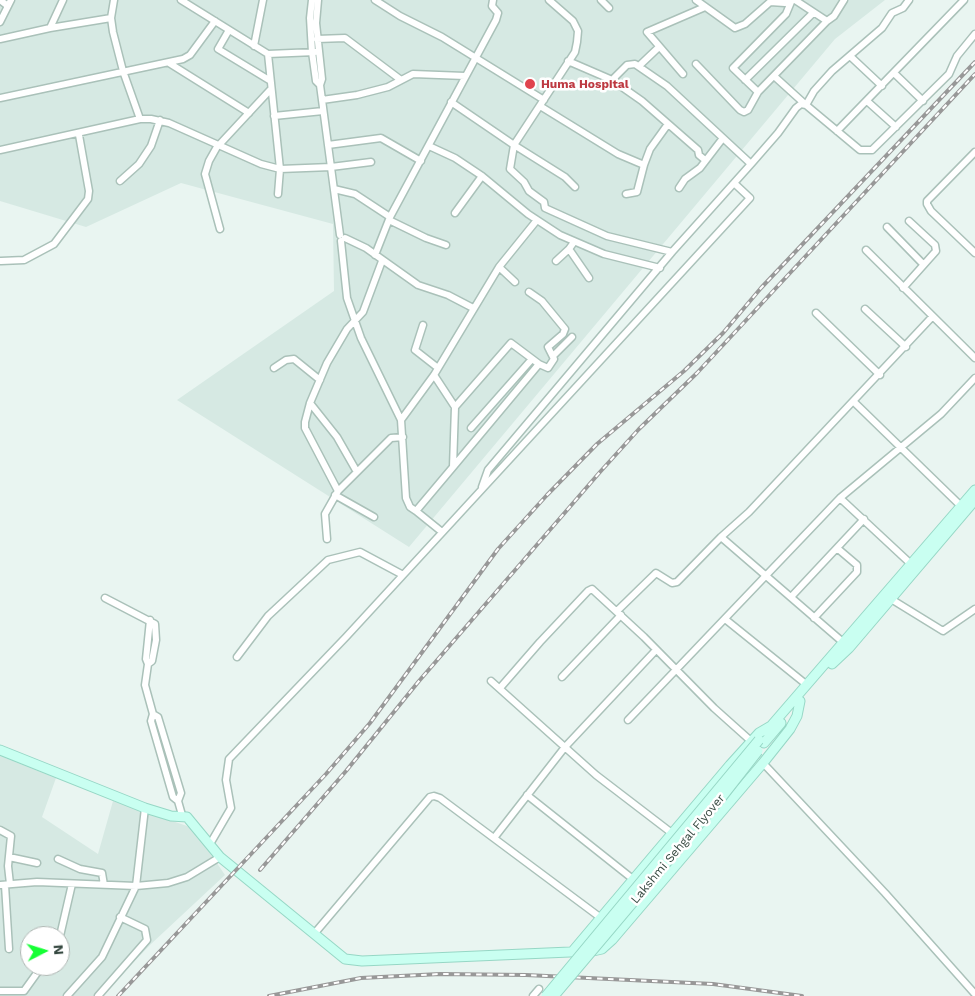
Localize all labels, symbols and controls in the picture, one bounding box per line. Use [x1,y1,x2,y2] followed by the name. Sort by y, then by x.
[523,77,537,91] marker: Huma Hospital
[541,77,629,91] place label: Huma Hospital
[628,791,728,907] street label: Lakshmi Sehgal Flyover
[20,926,70,976] north arrow
[51,944,67,956] text: N

